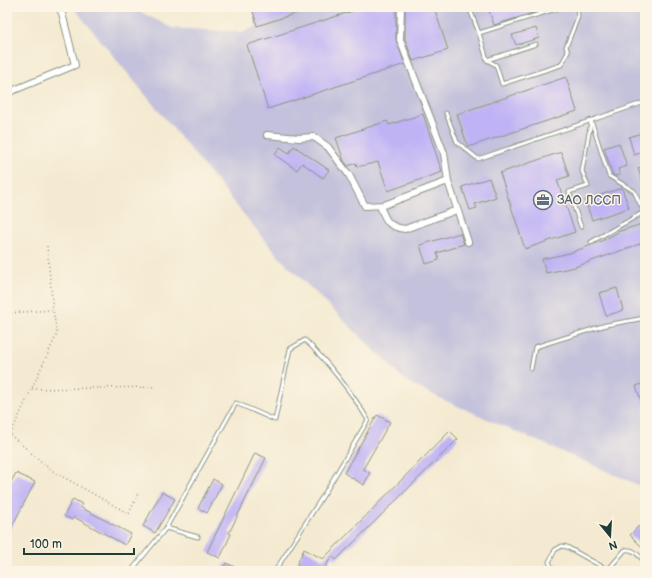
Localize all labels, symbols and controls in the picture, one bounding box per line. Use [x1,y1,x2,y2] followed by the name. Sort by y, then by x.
[532,189,554,211] office icon: ЗАО ЛССП
[557,192,621,208] place label: ЗАО ЛССП
[590,516,630,556] north arrow
[24,530,134,556] scale bar
[30,537,62,552] text: 100 m
[607,538,619,552] text: N

